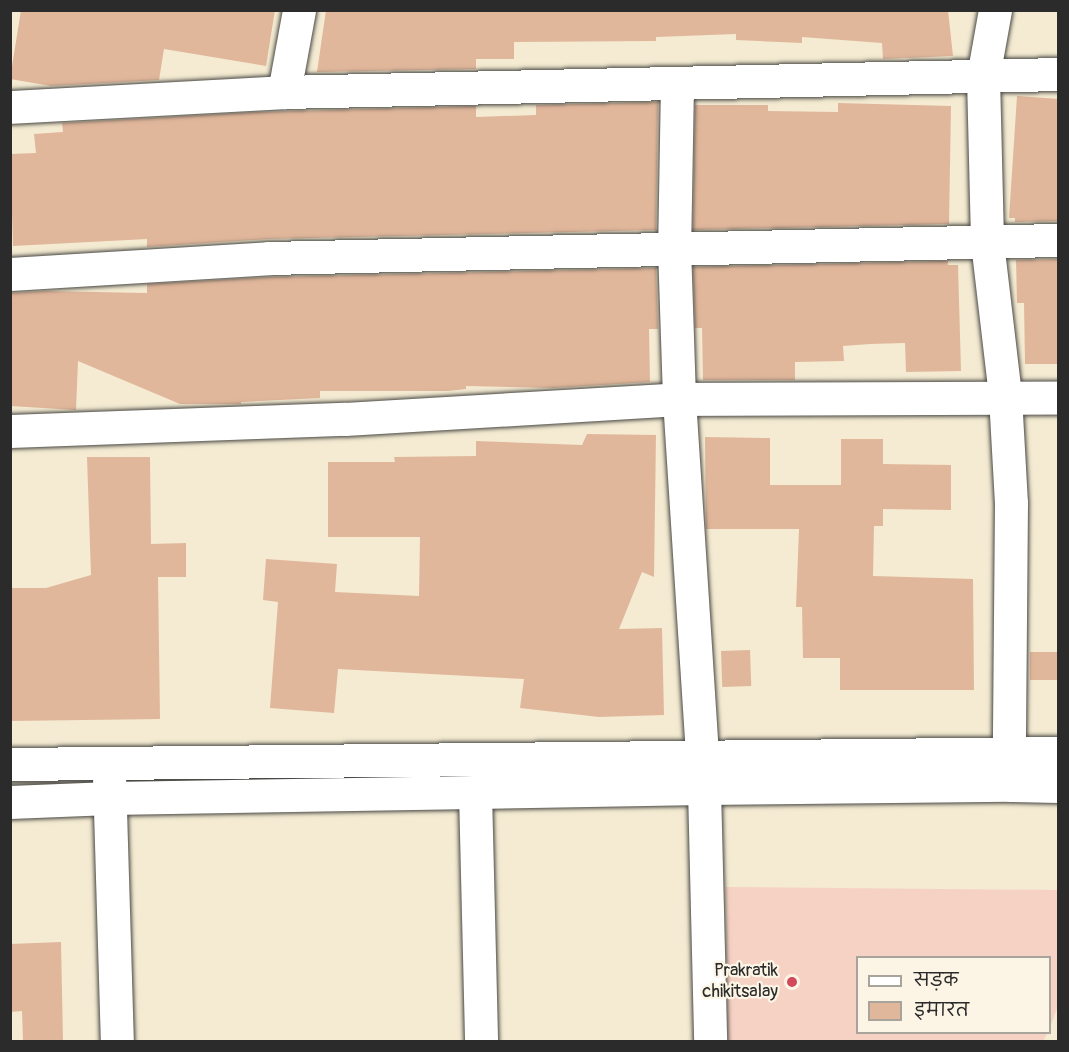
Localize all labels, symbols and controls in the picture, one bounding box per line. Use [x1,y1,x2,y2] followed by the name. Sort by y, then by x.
[856,956,1051,1034] legend
[702,961,778,1004] place label: Prakratik chikitsalay
[914,969,958,992] text: सड़क
[783,973,801,991] marker: Prakratik chikitsalay
[914,999,969,1022] text: इमारत

